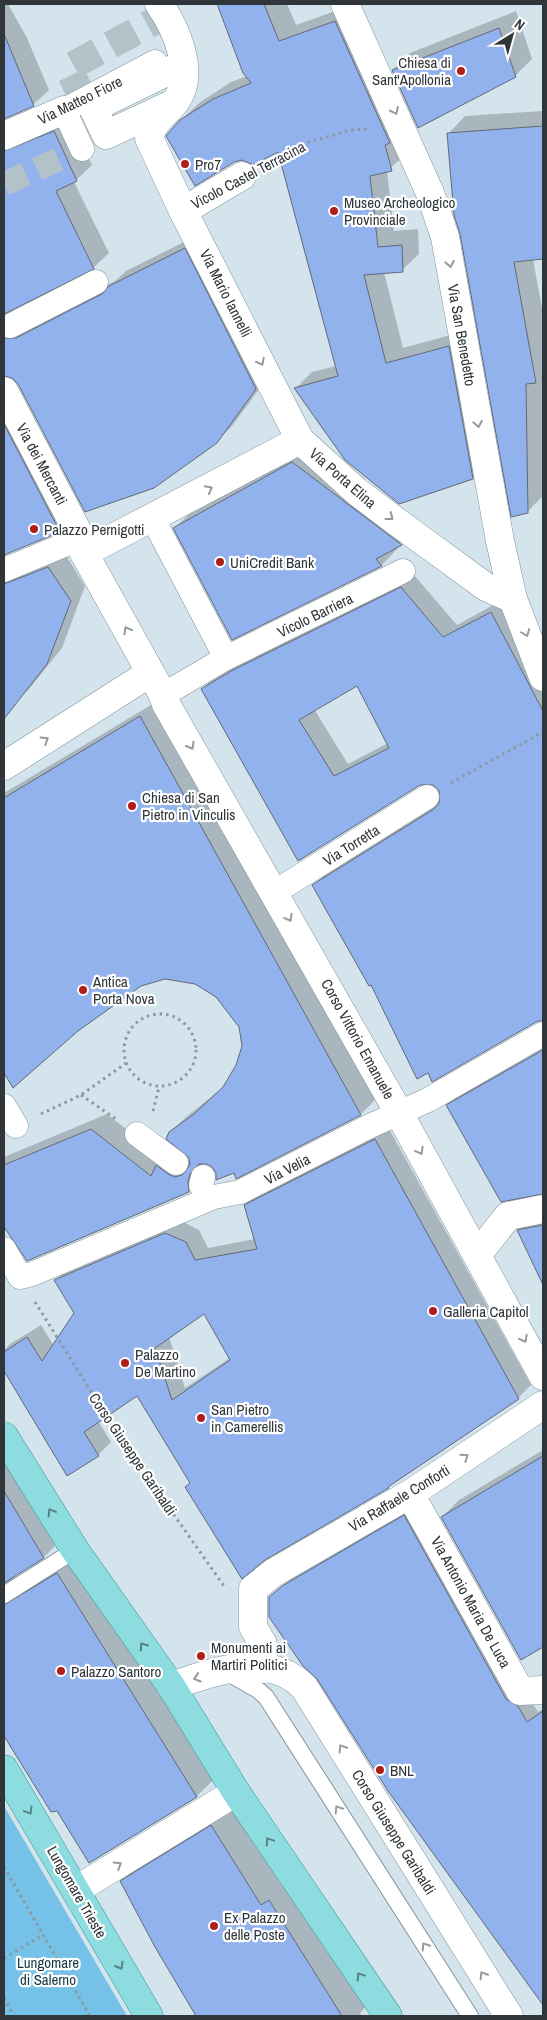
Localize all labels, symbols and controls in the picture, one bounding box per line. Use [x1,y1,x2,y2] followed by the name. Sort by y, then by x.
[487,10,537,60] north arrow
[511,15,529,34] text: N
[372,52,451,90] place label: Chiesa di Sant'Apollonia
[455,65,467,77] marker: Chiesa di Sant'Apollonia
[34,70,126,129] street label: Via Matteo Fiore
[388,106,398,115] one-way arrow
[187,136,309,214] street label: Vicolo Castel Terracina
[195,154,221,175] place label: Pro7
[179,158,191,170] marker: Pro7
[344,192,456,230] place label: Museo Archeologico Provinciale
[328,205,340,217] marker: Museo Archeologico Provinciale
[195,245,257,341] street label: Via Mario Iannelli
[444,259,454,268] one-way arrow
[443,282,481,388] street label: Via San Benedetto
[255,357,265,366] one-way arrow
[12,419,72,509] street label: Via dei Mercanti
[473,419,483,428] one-way arrow
[305,443,381,513] street label: Via Porta Elina
[204,485,213,495] one-way arrow
[384,511,394,520] one-way arrow
[44,519,145,540] place label: Palazzo Pernigotti
[28,523,40,535] marker: Palazzo Pernigotti
[230,552,315,573] place label: UniCredit Bank
[214,556,226,568] marker: UniCredit Bank
[274,588,357,642] street label: Vicolo Barriera
[123,626,133,635] one-way arrow
[519,628,530,637] one-way arrow
[40,736,49,746] one-way arrow
[184,741,194,750] one-way arrow
[142,787,235,825] place label: Chiesa di San Pietro in Vinculis
[126,800,138,812] marker: Chiesa di San Pietro in Vinculis
[319,819,383,871] street label: Via Torretta
[283,912,293,921] one-way arrow
[92,971,155,1009] place label: Antica Porta Nova
[316,975,400,1103] street label: Corso Vittorio Emanuele
[77,984,89,996] marker: Antica Porta Nova
[414,1145,424,1154] one-way arrow
[260,1148,314,1189] street label: Via Velia
[443,1301,528,1322] place label: Galleria Capitol
[427,1305,439,1317] marker: Galleria Capitol
[518,1334,528,1343] one-way arrow
[135,1344,196,1382] place label: Palazzo De Martino
[119,1357,131,1369] marker: Palazzo De Martino
[84,1389,182,1519] street label: Corso Giuseppe Garibaldi
[211,1399,283,1437] place label: San Pietro in Camerellis
[195,1412,207,1424] marker: San Pietro in Camerellis
[460,1454,469,1463] one-way arrow
[345,1460,453,1536] street label: Via Raffaele Conforti
[48,1508,58,1517] one-way arrow
[426,1532,516,1672] street label: Via Antonio Maria De Luca
[211,1637,288,1675] place label: Monumenti ai Martiri Politici
[140,1642,149,1652] one-way arrow
[195,1650,207,1662] marker: Monumenti ai Martiri Politici
[71,1661,161,1682] place label: Palazzo Santoro
[55,1665,67,1677] marker: Palazzo Santoro
[194,1672,202,1682] one-way arrow
[338,1744,348,1753] one-way arrow
[390,1760,414,1781] place label: BNL
[374,1764,386,1776] marker: BNL
[347,1766,441,1898] street label: Corso Giuseppe Garibaldi
[22,1805,32,1814] one-way arrow
[334,1805,344,1814] one-way arrow
[266,1837,275,1847] one-way arrow
[42,1842,112,1942] street label: Lungomare Trieste
[112,1861,121,1871] one-way arrow
[224,1907,286,1945] place label: Ex Palazzo delle Poste
[208,1920,220,1932] marker: Ex Palazzo delle Poste
[422,1942,431,1951] one-way arrow
[17,1952,79,1990] park label: Lungomare di Salerno
[113,1961,123,1970] one-way arrow
[480,1971,490,1980] one-way arrow
[357,1972,366,1982] one-way arrow

